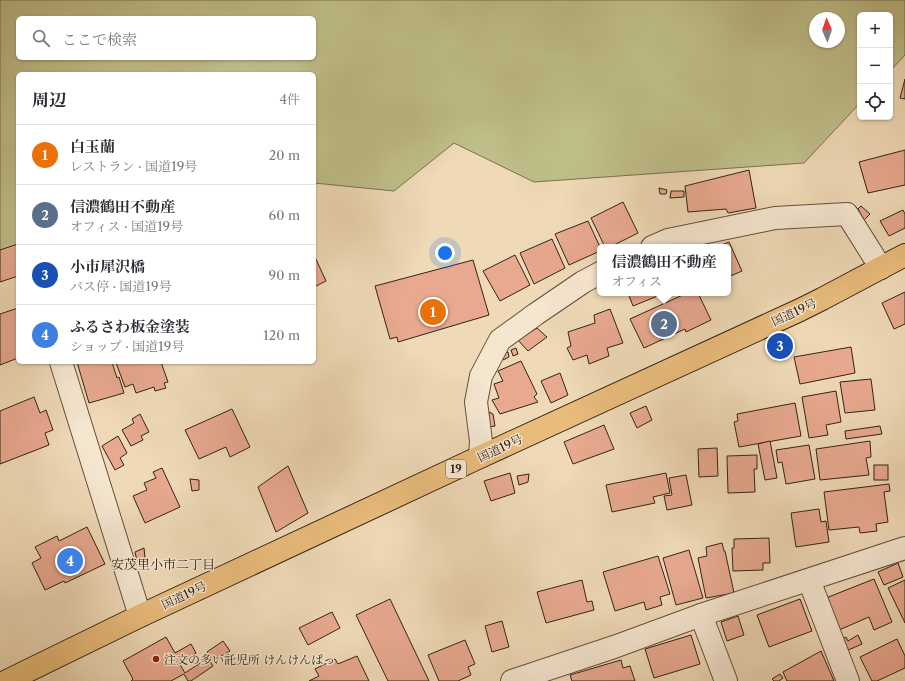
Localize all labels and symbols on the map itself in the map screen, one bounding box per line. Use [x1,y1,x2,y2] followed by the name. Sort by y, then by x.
[809,12,845,48] north arrow
[435,243,455,263] your location
[769,295,819,329] street label: 国道19号
[420,297,446,327] pin: 1
[651,309,677,339] pin: 2
[767,331,793,361] pin: 3
[475,431,525,465] street label: 国道19号
[446,460,466,478] road number: 19
[57,546,83,576] pin: 4
[111,556,215,572] district label: 安茂里小市二丁目
[159,578,209,612] street label: 国道19号
[164,652,335,667] place label: 注文の多い託児所 けんけんぱっ
[151,654,161,664] marker: 注文の多い託児所 けんけんぱっ

